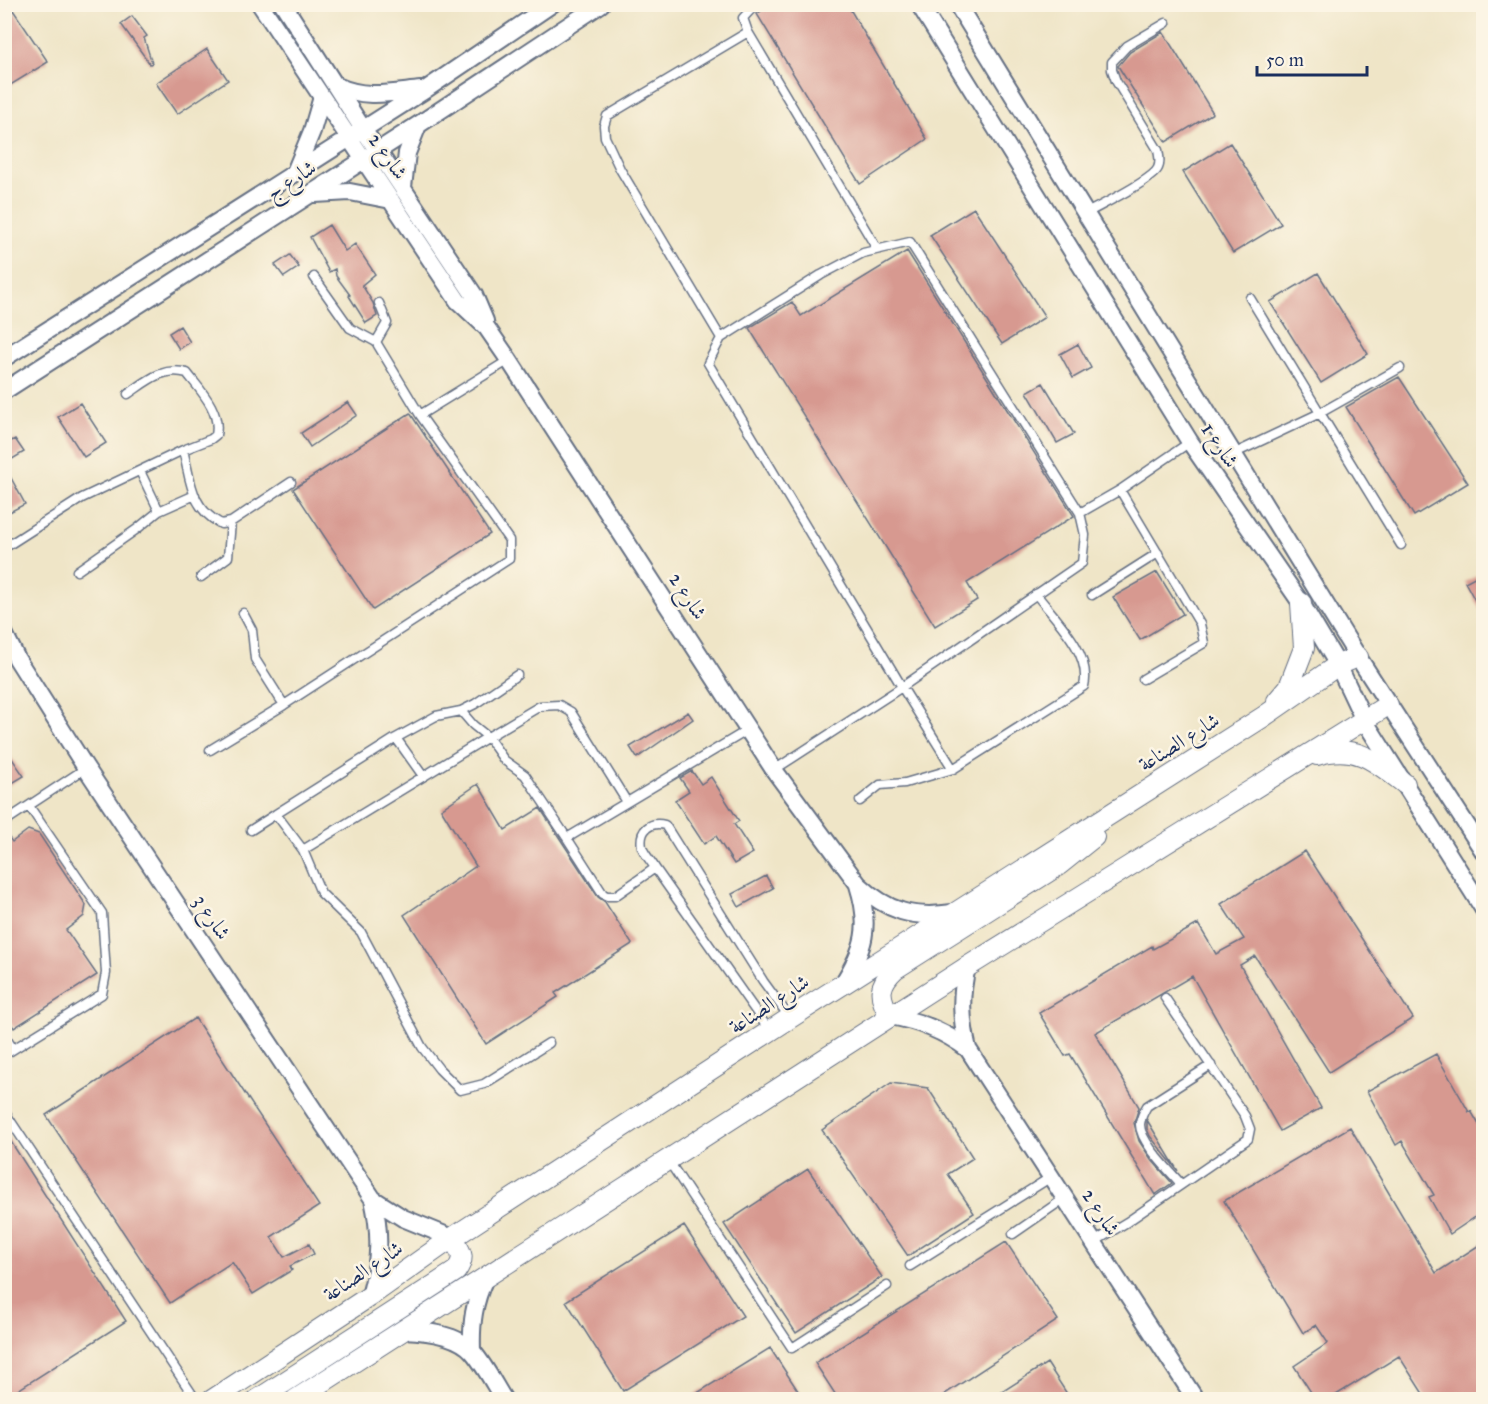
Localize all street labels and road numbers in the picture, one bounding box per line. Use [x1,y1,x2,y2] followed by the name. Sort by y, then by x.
[359,128,413,187] street label: شارع 2
[261,154,324,211] street label: شارع ج
[1191,417,1245,475] street label: شارع 1
[659,567,713,627] street label: شارع 2
[1134,707,1227,781] street label: شارع الصناعة
[183,889,237,948] street label: شارع 3
[724,968,817,1044] street label: شارع الصناعة
[1072,1183,1126,1243] street label: شارع 2
[318,1235,411,1311] street label: شارع الصناعة

